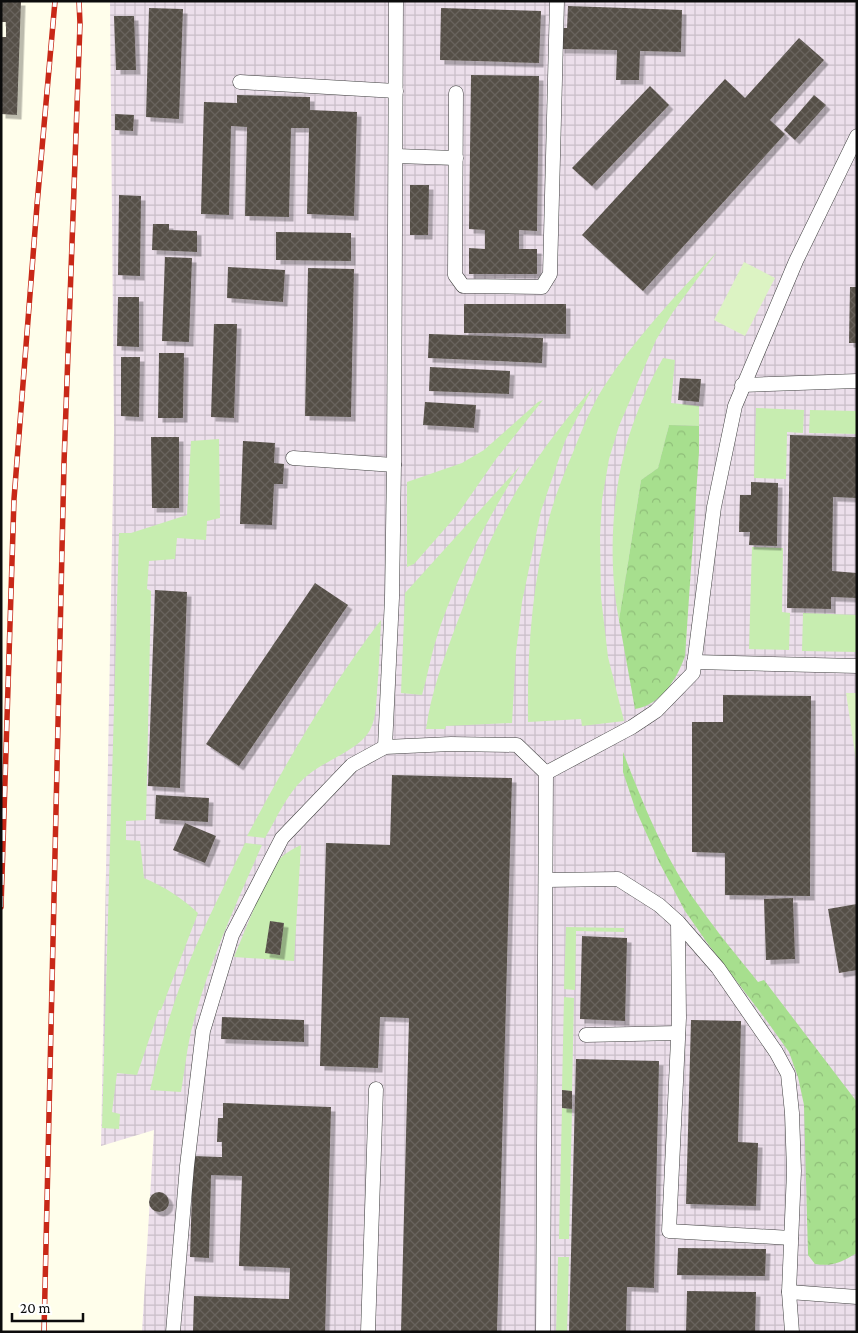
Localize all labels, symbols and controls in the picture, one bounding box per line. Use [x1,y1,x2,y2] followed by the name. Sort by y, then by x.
[12,1290,84,1322] scale bar
[20,1300,51,1316] text: 20 m

